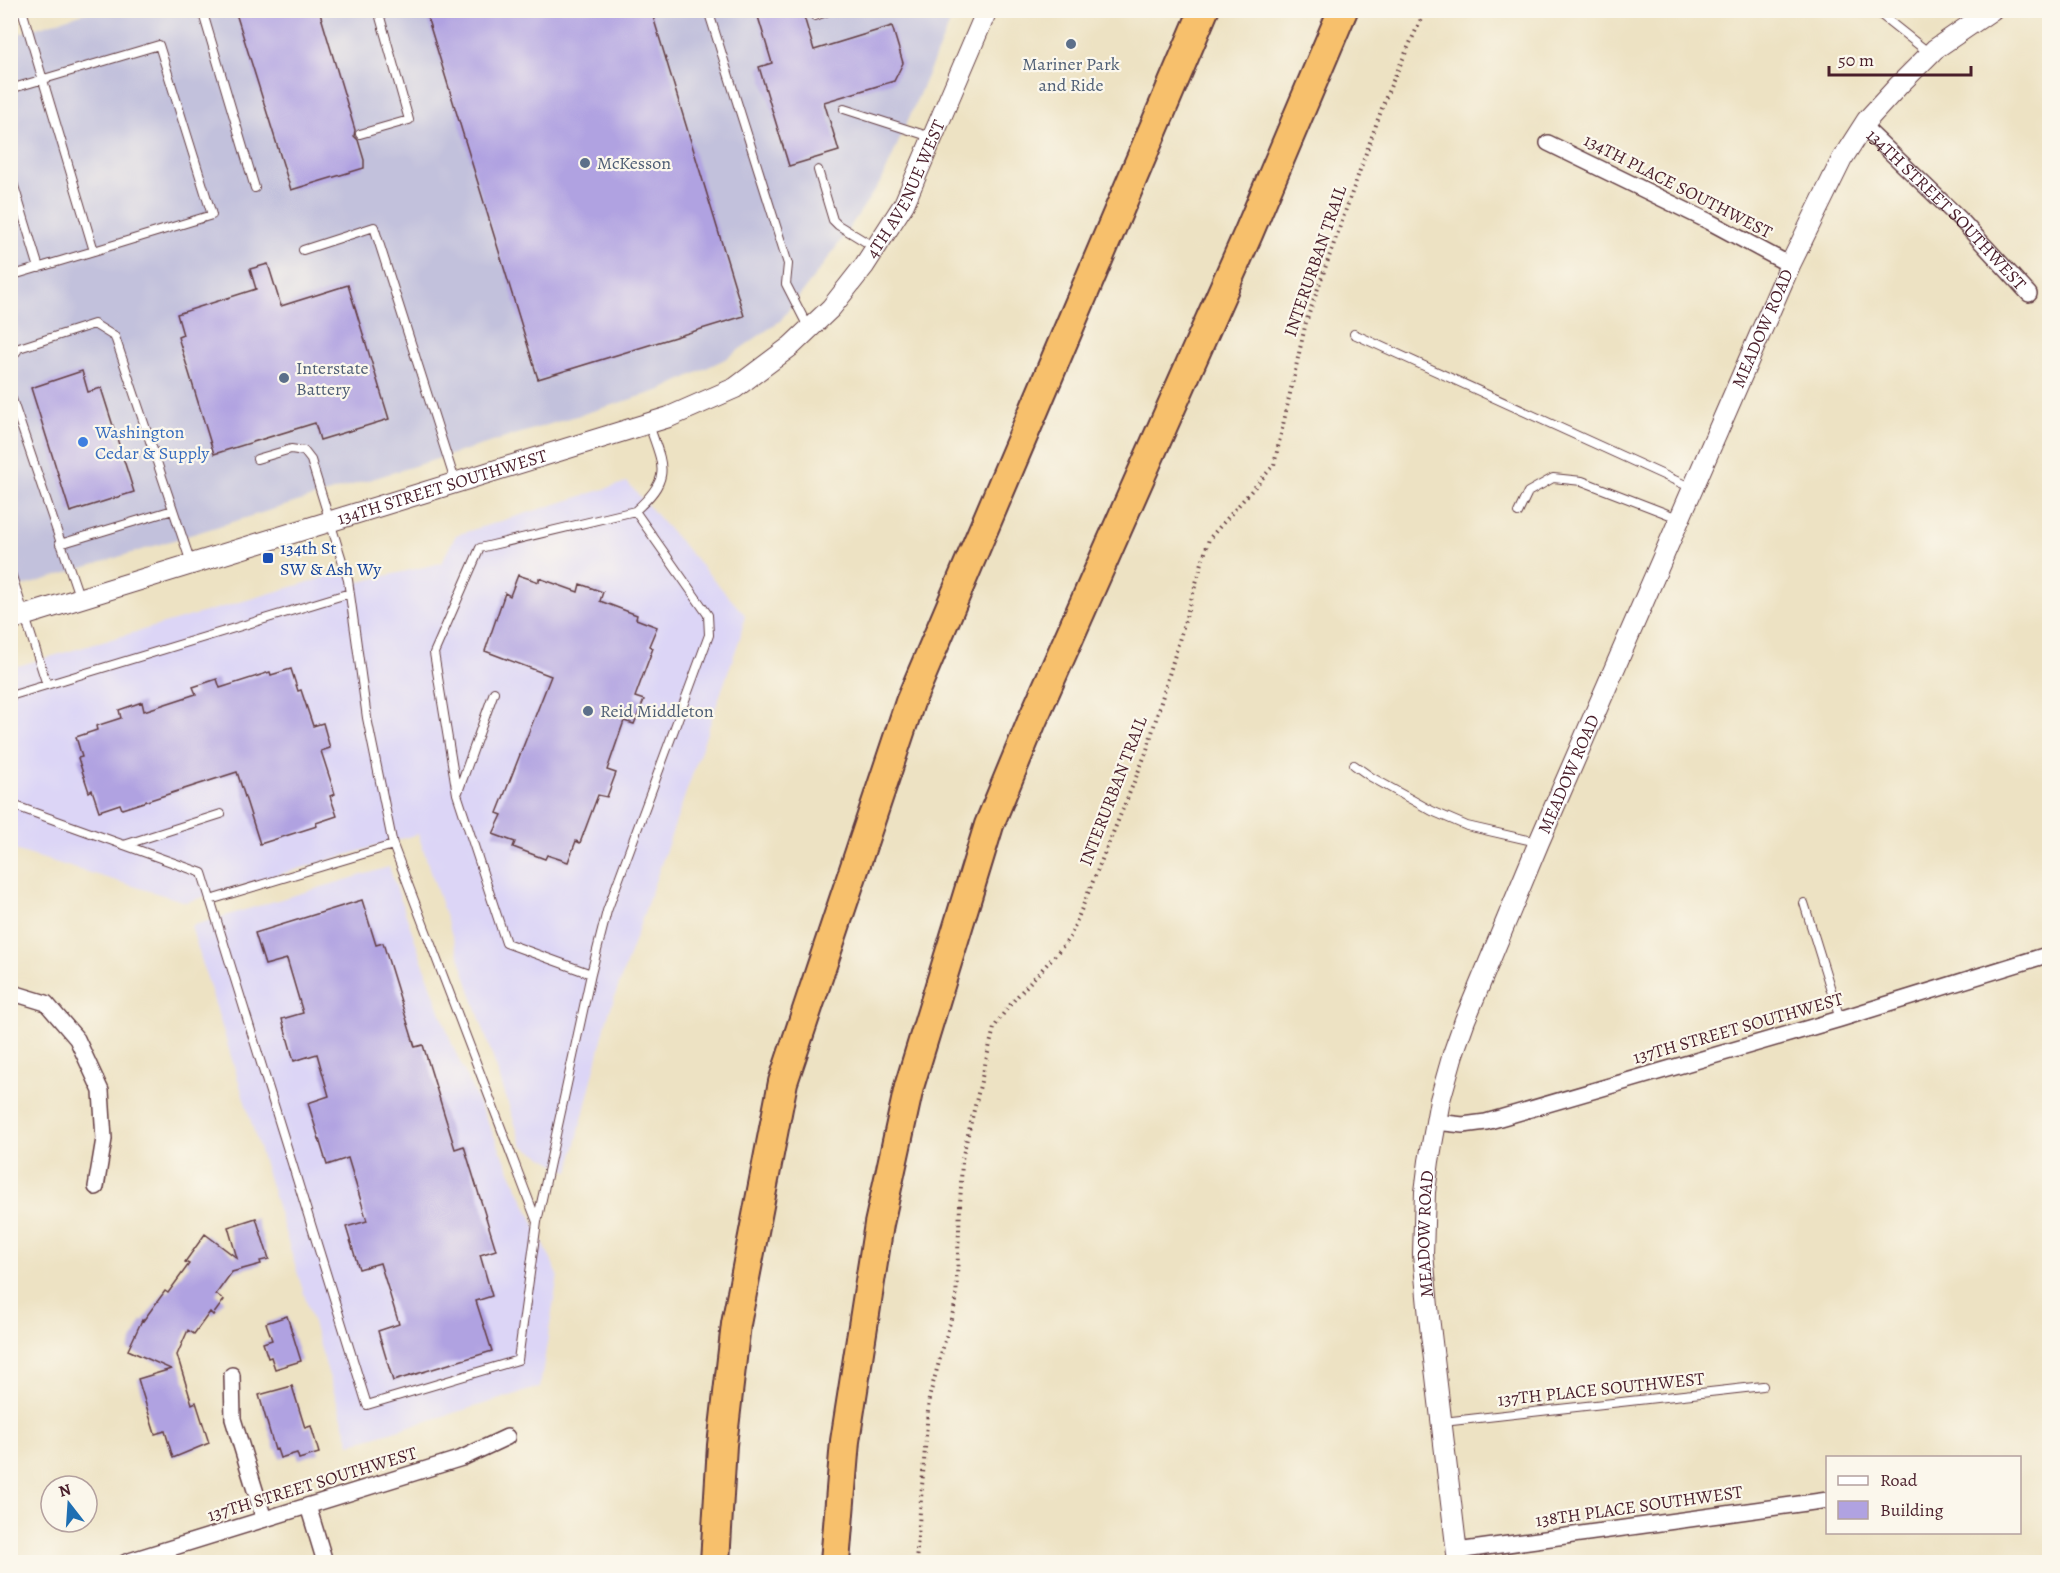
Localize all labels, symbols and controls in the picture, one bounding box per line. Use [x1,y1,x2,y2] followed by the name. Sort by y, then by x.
[1064,37,1078,51] marker: Mariner Park and Ride
[1829,39,1972,77] scale bar
[1838,48,1874,72] text: 50 m
[1022,52,1120,97] place label: Mariner Park and Ride
[860,116,951,263] street label: 4TH AVENUE WEST
[1861,123,2032,296] street label: 134TH STREET SOUTHWEST
[1580,128,1776,244] street label: 134TH PLACE SOUTHWEST
[597,151,671,175] place label: McKesson
[578,156,592,170] marker: McKesson
[1278,181,1352,340] street label: INTERURBAN TRAIL
[1726,265,1799,392] street label: MEADOW ROAD
[296,356,369,401] place label: Interstate Battery
[277,371,291,385] marker: Interstate Battery
[94,420,210,465] place label: Washington Cedar & Supply
[76,435,90,449] marker: Washington Cedar & Supply
[334,443,550,531] street label: 134TH STREET SOUTHWEST
[280,536,382,581] place label: 134th St SW & Ash Wy
[261,551,275,565] marker: 134th St SW & Ash Wy
[600,699,714,723] place label: Reid Middleton
[581,704,595,718] marker: Reid Middleton
[1532,711,1605,837] street label: MEADOW ROAD
[1073,712,1153,869] street label: INTERURBAN TRAIL
[1630,986,1846,1070] street label: 137TH STREET SOUTHWEST
[1411,1169,1440,1299] street label: MEADOW ROAD
[1496,1366,1706,1412] street label: 137TH PLACE SOUTHWEST
[204,1441,420,1527] street label: 137TH STREET SOUTHWEST
[1826,1456,2021,1534] legend
[1880,1468,1918,1492] text: Road
[39,1474,99,1534] north arrow
[56,1478,74,1503] text: N
[1534,1480,1744,1532] street label: 138TH PLACE SOUTHWEST
[1880,1498,1944,1522] text: Building

